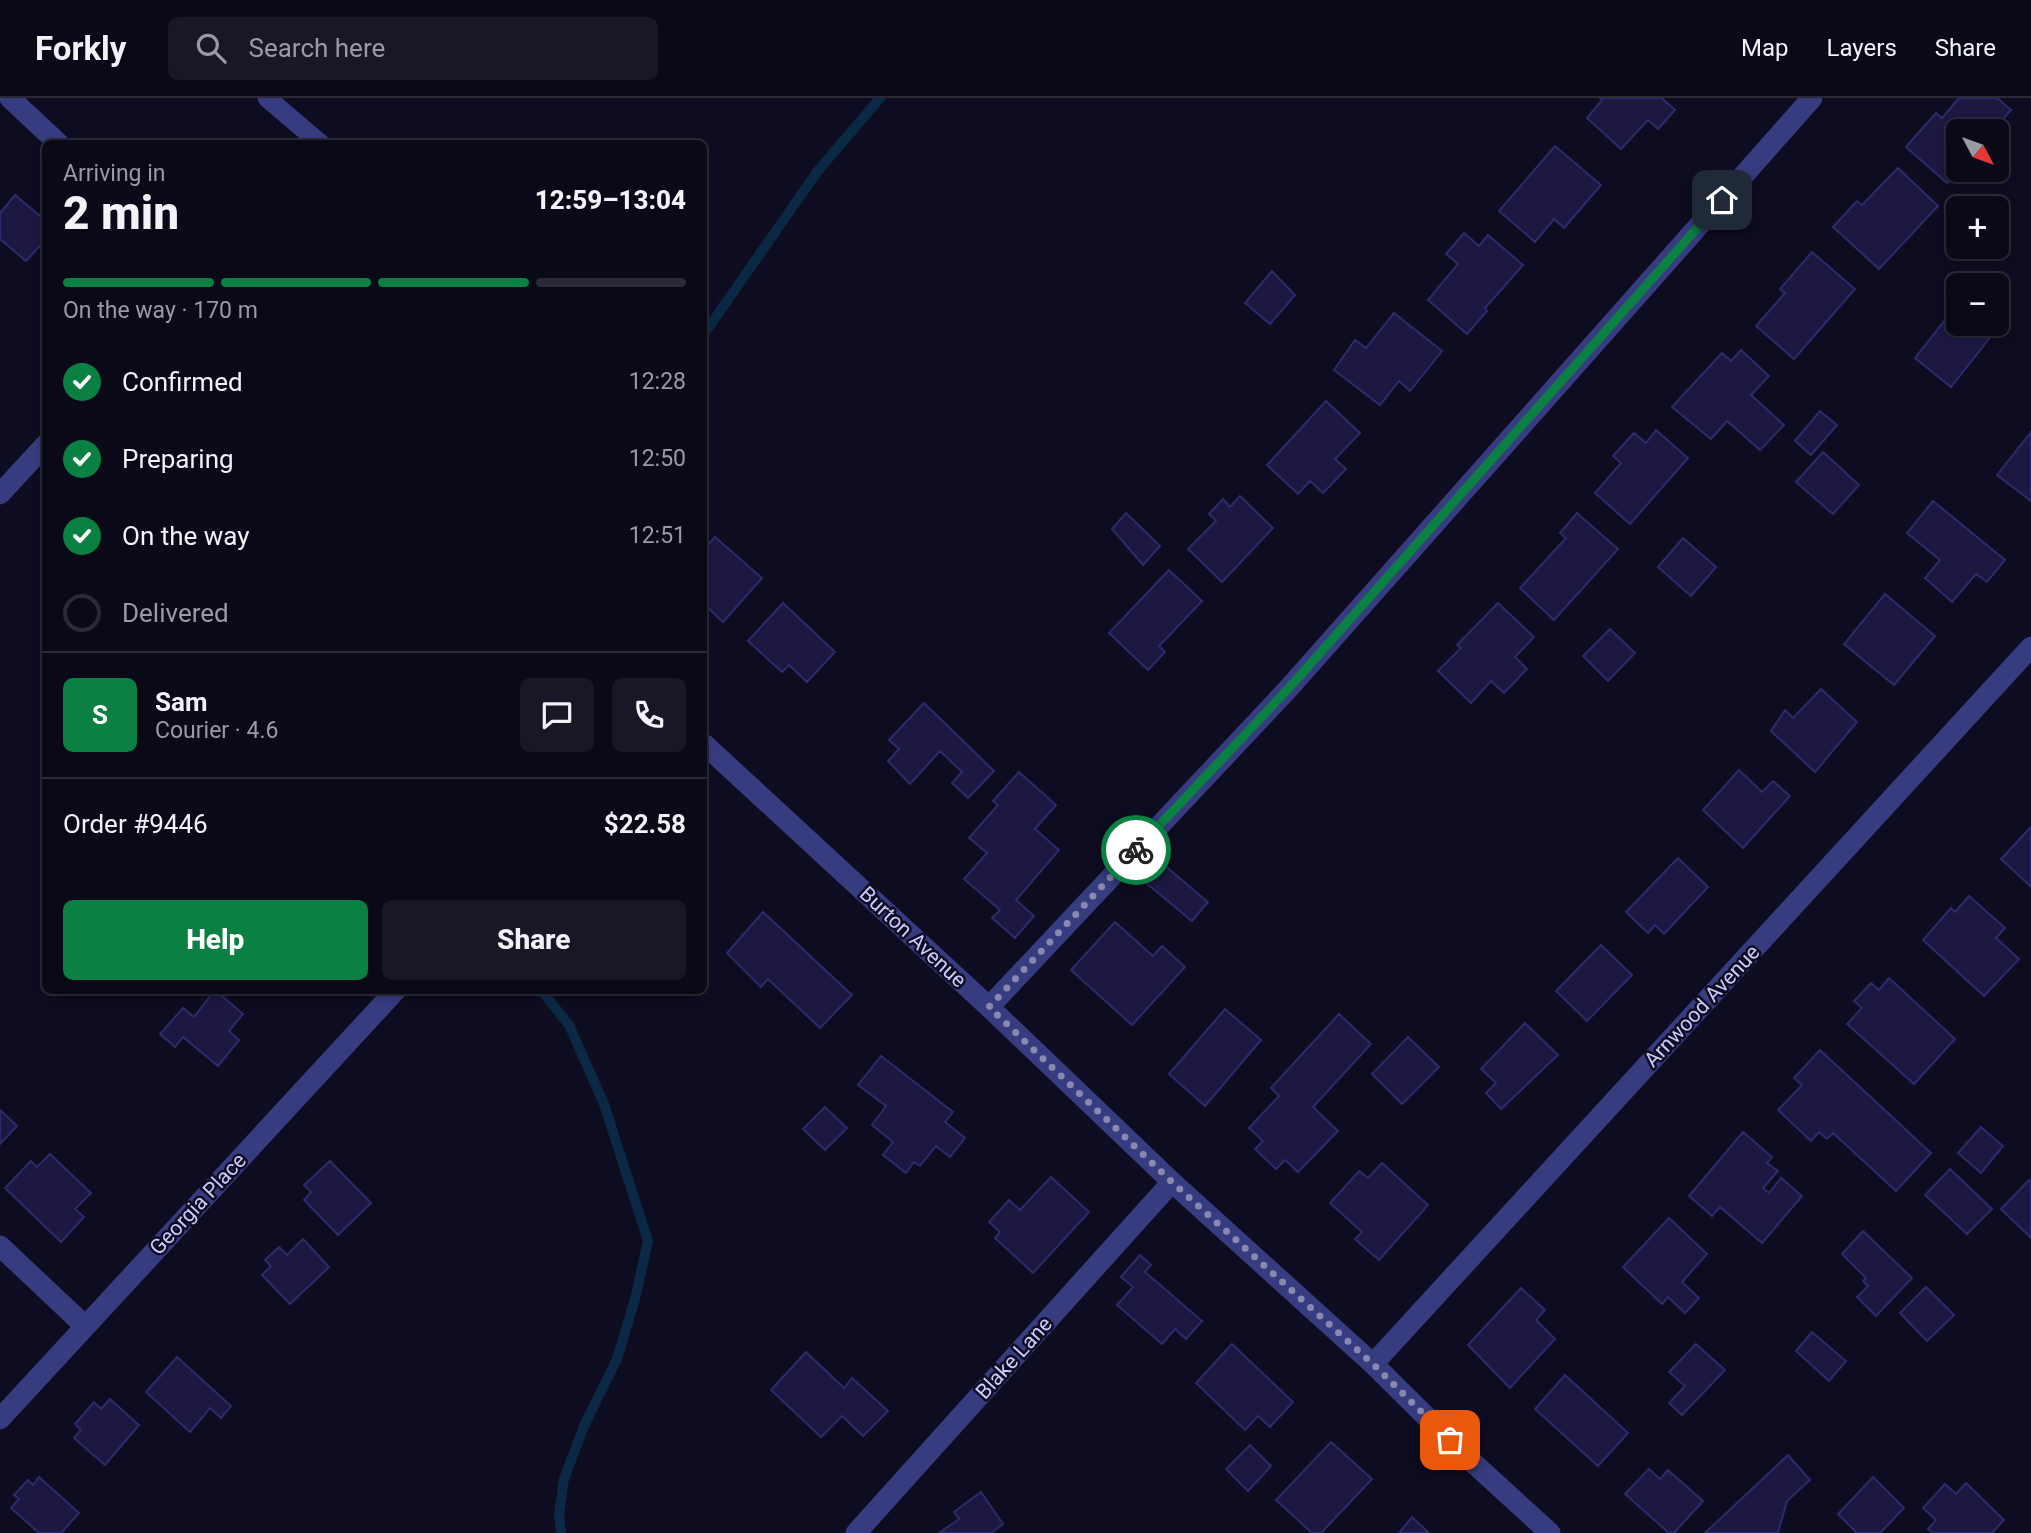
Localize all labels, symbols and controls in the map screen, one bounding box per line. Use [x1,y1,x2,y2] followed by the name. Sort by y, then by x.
[168,17,658,80] search box
[35,29,126,68] text: Forkly
[192,29,230,67] icon: search
[248,33,385,63] text: Search here
[1741,34,1789,62] text: Map
[1827,34,1897,62] text: Layers
[1935,34,1996,62] text: Share
[1946,119,2009,182] north arrow
[1946,119,2009,336] map controls
[63,160,166,187] text: Arriving in
[1692,170,1752,230] pin
[1703,181,1741,219] icon: home
[535,185,686,215] text: 12:59–13:04
[63,186,179,240] text: 2 min
[1946,196,2009,259] button: +
[1946,273,2009,336] button: −
[63,297,258,324] text: On the way · 170 m
[63,363,101,401] icon: check
[122,367,243,397] text: Confirmed
[629,368,686,395] text: 12:28
[63,440,101,478] icon: check
[122,444,234,474] text: Preparing
[629,445,686,472] text: 12:50
[63,517,101,555] icon: check
[122,521,250,551] text: On the way
[629,522,686,549] text: 12:51
[122,598,229,628] text: Delivered
[520,678,594,752] button: chat
[612,678,686,752] button: phone
[155,687,207,717] text: Sam
[92,700,108,730] text: S
[155,717,278,744] text: Courier · 4.6
[63,809,208,839] text: Order #9446
[604,809,686,839] text: $22.58
[1101,815,1171,885] courier
[1117,831,1155,869] icon: bike
[855,882,971,992] street label: Burton Avenue
[63,900,368,980] button: Help
[382,900,686,980] button: Share
[1639,940,1765,1072] street label: Arnwood Avenue
[145,1148,251,1260] street label: Georgia Place
[971,1312,1057,1404] street label: Blake Lane
[1420,1410,1480,1470] pin
[1431,1421,1469,1459] icon: bag

